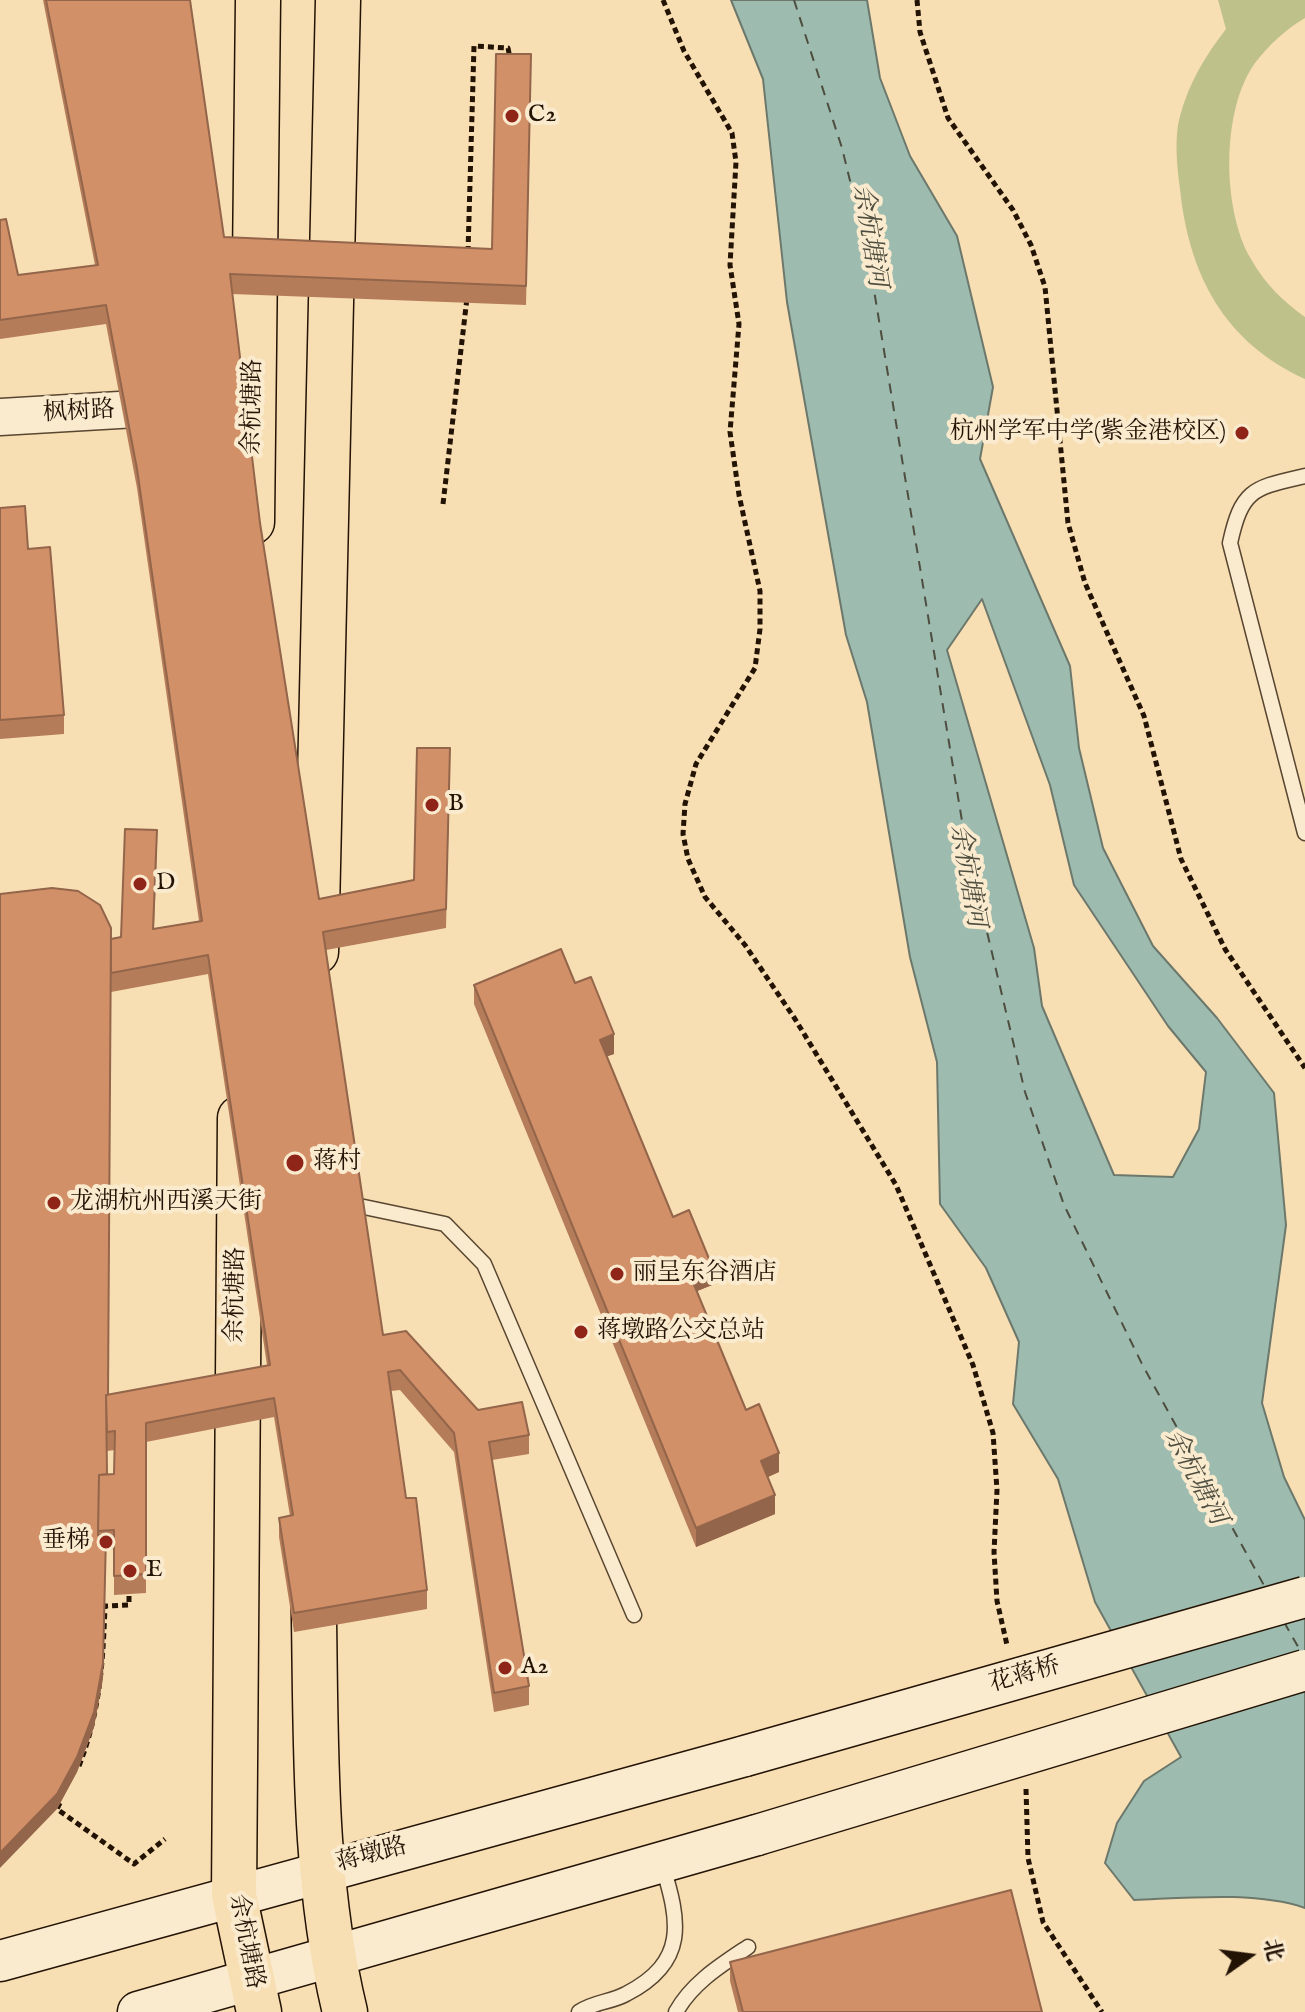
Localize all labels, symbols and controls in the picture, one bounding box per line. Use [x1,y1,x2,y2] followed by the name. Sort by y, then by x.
[528,102,556,130] place label: C2
[503,107,521,125] marker: C2
[844,182,892,290] water label: 余杭塘河
[239,359,269,455] street label: 余杭塘路
[42,397,116,429] street label: 枫树路
[950,419,1226,447] place label: 杭州学军中学(紫金港校区)
[1233,424,1251,442] marker: 杭州学军中学(紫金港校区)
[448,791,464,819] place label: B
[423,796,441,814] marker: B
[942,822,990,930] water label: 余杭塘河
[156,870,175,898] place label: D
[131,875,149,893] marker: D
[313,1149,361,1177] place label: 蒋村
[284,1152,306,1174] marker: 蒋村
[70,1189,262,1217] place label: 龙湖杭州西溪天街
[45,1194,63,1212] marker: 龙湖杭州西溪天街
[222,1247,252,1343] street label: 余杭塘路
[633,1260,777,1288] place label: 丽呈东谷酒店
[608,1265,626,1283] marker: 丽呈东谷酒店
[597,1318,765,1346] place label: 蒋墩路公交总站
[572,1323,590,1341] marker: 蒋墩路公交总站
[1156,1425,1232,1531] water label: 余杭塘河
[42,1528,90,1556] place label: 垂梯
[97,1533,115,1551] marker: 垂梯
[146,1557,163,1585] place label: E
[121,1562,139,1580] marker: E
[986,1652,1064,1700] street label: 花蒋桥
[521,1654,548,1682] place label: A2
[496,1659,514,1677] marker: A2
[333,1833,411,1879] street label: 蒋墩路
[222,1892,268,1992] street label: 余杭塘路
[1209,1916,1289,1996] north arrow
[1256,1936,1289,1964] text: 北

